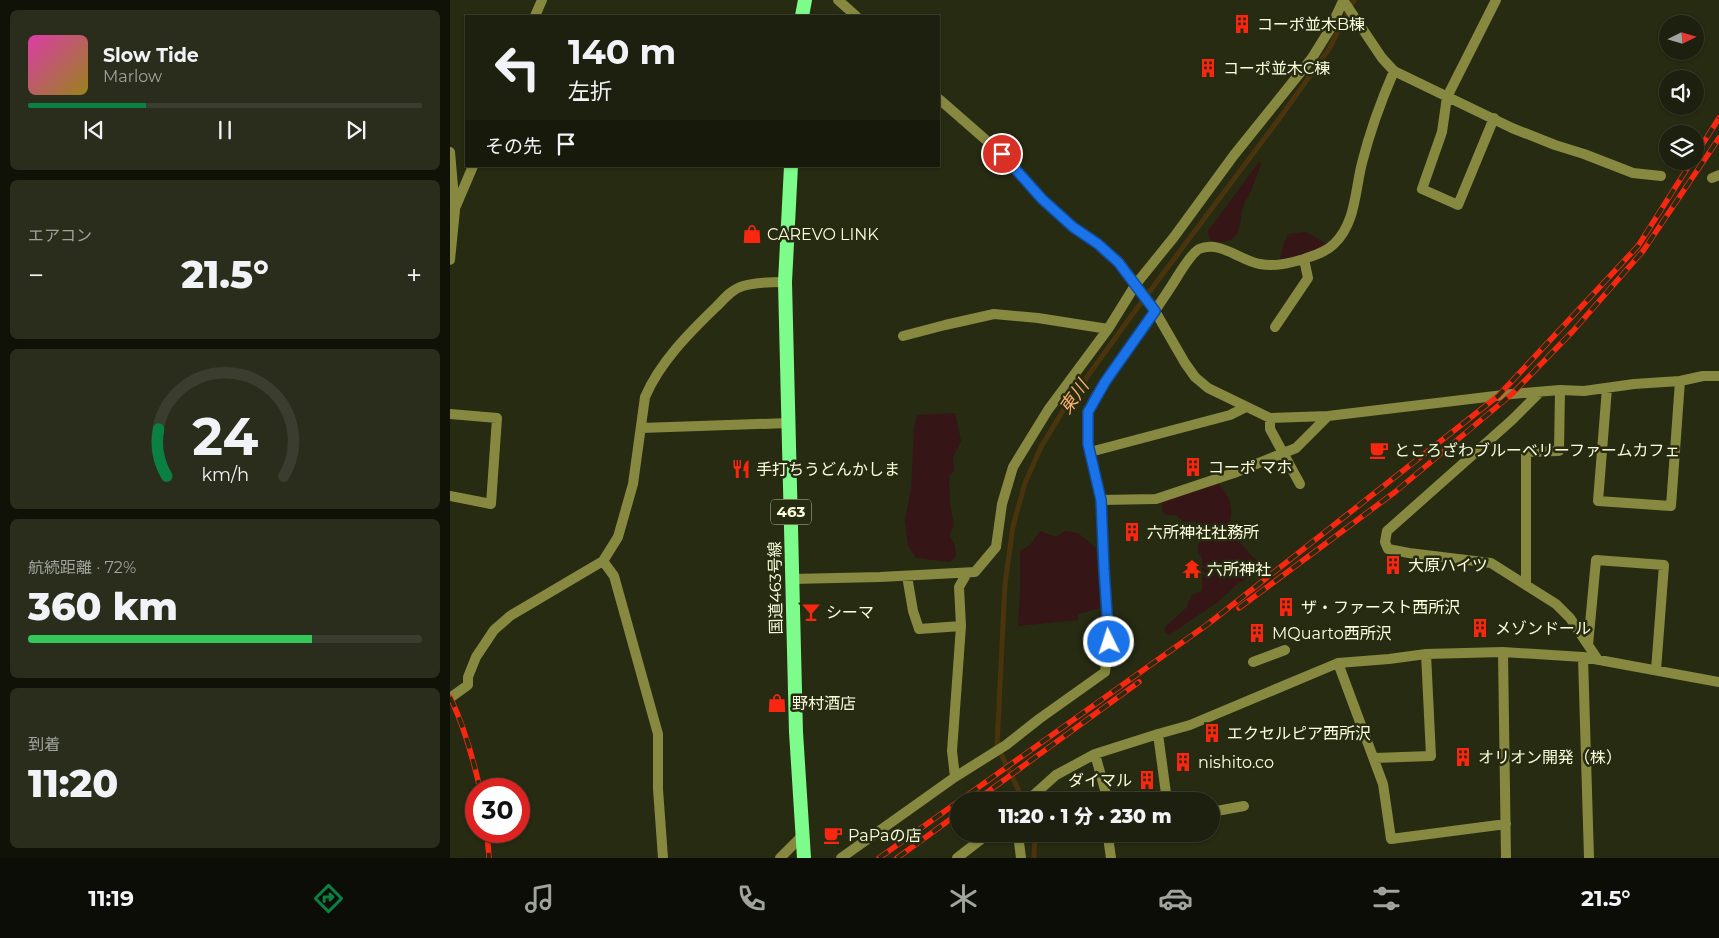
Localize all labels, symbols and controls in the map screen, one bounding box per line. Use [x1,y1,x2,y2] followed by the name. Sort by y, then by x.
[1231,13,1253,35] building icon: コーポ並木B棟
[1257,15,1365,34] place label: コーポ並木B棟
[1659,15,1704,60] north arrow
[1659,15,1704,170] map controls
[568,30,676,73] text: 140 m
[485,35,550,100] icon: left
[103,44,199,67] text: Slow Tide
[1197,57,1219,79] building icon: コーポ並木C棟
[1223,59,1330,78] place label: コーポ並木C棟
[103,67,162,86] text: Marlow
[1659,70,1704,115] button: sound
[568,78,612,105] text: 左折
[80,116,108,144] icon: previous
[211,116,239,144] icon: pause
[342,116,370,144] icon: next
[1659,125,1704,170] button: layers
[552,130,580,158] icon: arrive
[981,133,1023,175] pin
[485,135,542,158] text: その先
[988,140,1016,168] icon: arrive
[741,223,763,245] shop icon: CAREVO LINK
[767,225,879,244] place label: CAREVO LINK
[28,226,92,245] text: エアコン
[181,251,269,298] text: 21.5°
[28,258,44,292] text: −
[406,258,422,292] text: +
[1055,374,1094,418] water label: 東川
[192,405,258,468] text: 24
[1368,439,1390,461] cafe icon: ところざわブルーベリーファームカフェ
[1394,441,1681,460] place label: ところざわブルーベリーファームカフェ
[1182,456,1204,478] building icon: コーポ マホ
[730,458,752,480] restaurant icon: 手打ちうどんかしま
[1208,458,1292,477] place label: コーポ マホ
[756,460,900,479] place label: 手打ちうどんかしま
[201,464,249,485] text: km/h
[771,500,811,524] road number: 463
[1121,521,1143,543] building icon: 六所神社社務所
[1147,523,1259,542] place label: 六所神社社務所
[765,541,786,635] street label: 国道463号線
[1382,554,1404,576] building icon: 大原ハイツ
[1408,556,1488,575] place label: 大原ハイツ
[28,558,136,577] text: 航続距離 · 72%
[1181,558,1203,580] temple icon: 六所神社
[1207,560,1271,579] place label: 六所神社
[28,583,178,630] text: 360 km
[1275,596,1297,618] building icon: ザ・ファースト西所沢
[1301,598,1460,617] place label: ザ・ファースト西所沢
[800,601,822,623] bar icon: シーマ
[826,603,874,622] place label: シーマ
[1082,615,1134,667] position arrow
[1469,617,1491,639] building icon: メゾンドール
[1495,619,1591,638] place label: メゾンドール
[1246,622,1268,644] building icon: MQuarto西所沢
[1272,624,1392,643] place label: MQuarto西所沢
[766,692,788,714] shop icon: 野村酒店
[792,694,856,713] place label: 野村酒店
[1201,722,1223,744] building icon: エクセルピア西所沢
[1227,724,1371,743] place label: エクセルピア西所沢
[28,735,60,754] text: 到着
[1452,746,1474,768] building icon: オリオン開発（株）
[1478,748,1622,767] place label: オリオン開発（株）
[1172,751,1194,773] building icon: nishito.co
[1198,753,1274,772] place label: nishito.co
[28,760,118,807] text: 11:20
[1136,769,1158,791] building icon: ダイマル
[1068,771,1132,790] place label: ダイマル
[465,778,530,843] speed limit sign: 30
[998,805,1172,828] text: 11:20 · 1 分 · 230 m
[822,824,844,846] cafe icon: PaPaの店
[848,826,921,845] place label: PaPaの店
[311,881,346,916] icon: directions
[522,881,557,916] icon: music
[734,881,769,916] icon: phone
[946,881,981,916] icon: climate
[1158,881,1193,916] icon: car
[1369,881,1404,916] icon: filters
[88,885,134,912] text: 11:19
[1581,885,1631,912] text: 21.5°

